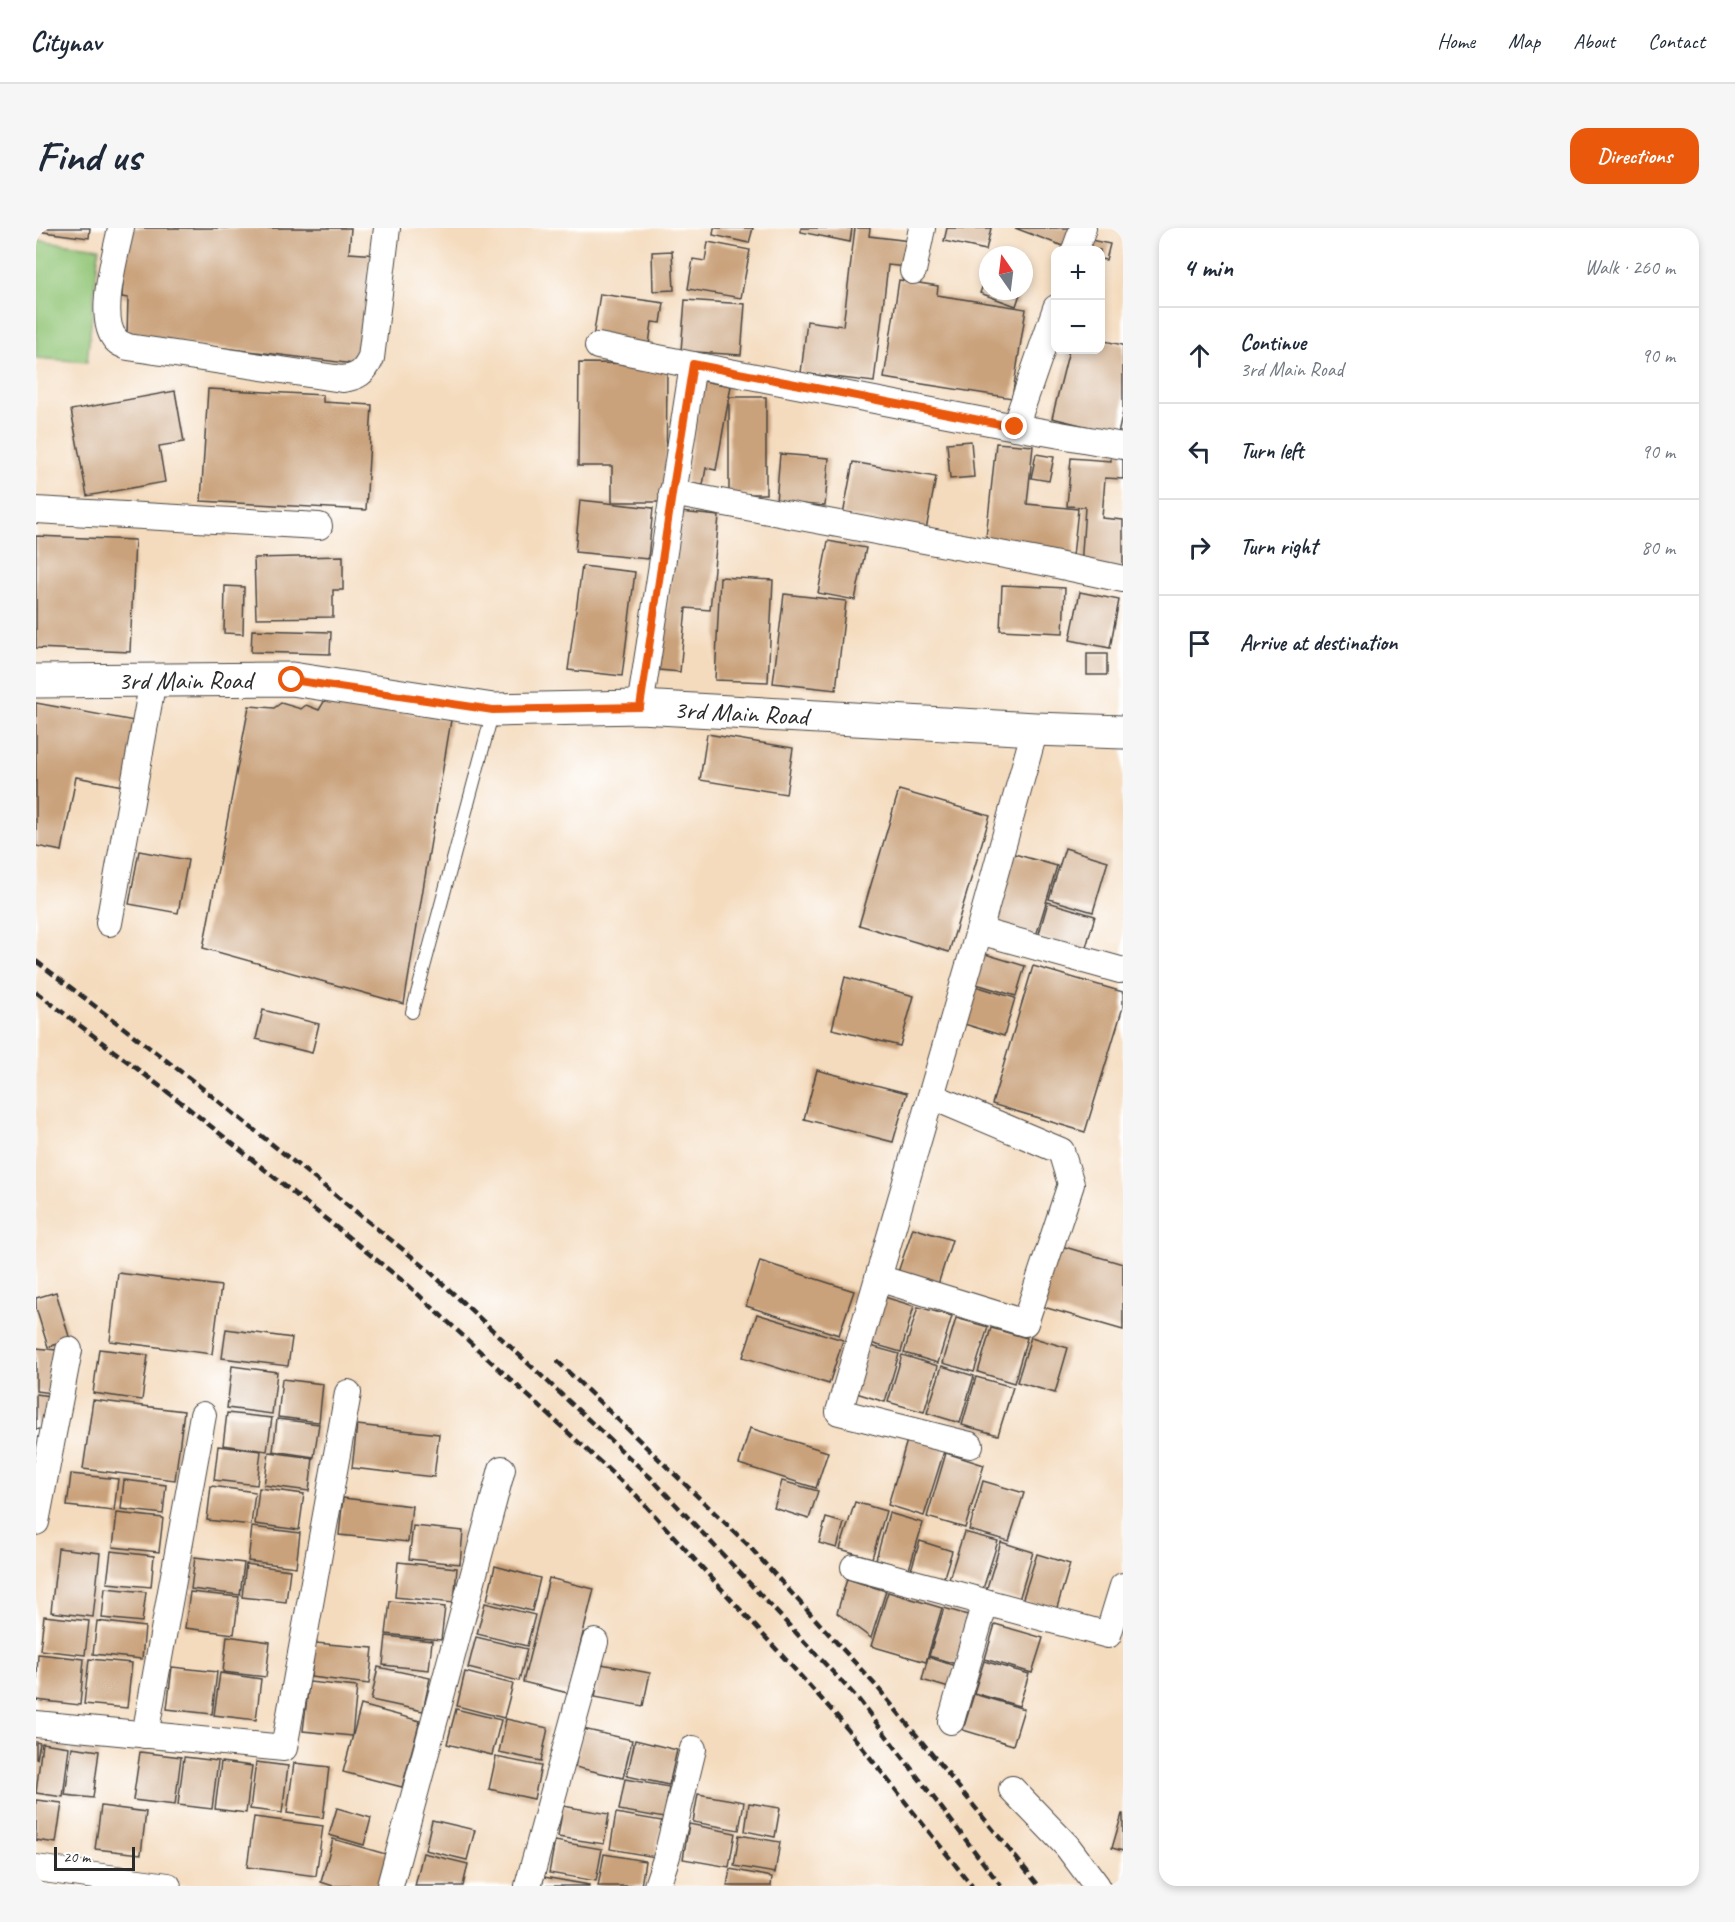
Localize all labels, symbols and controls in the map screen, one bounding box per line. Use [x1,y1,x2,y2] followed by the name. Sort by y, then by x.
[30,24,101,59] text: Citynav
[1437,28,1475,54] text: Home
[1508,28,1540,54] text: Map
[1573,28,1615,54] text: About
[1648,28,1705,54] text: Contact
[1570,128,1699,184] button: Directions
[36,130,141,183] text: Find us
[979,246,1033,300] north arrow
[1051,246,1105,354] map controls
[1051,246,1105,300] button: +
[1183,251,1233,284] text: 4 min
[1585,255,1675,280] text: Walk · 260 m
[1051,300,1105,354] button: −
[1240,329,1306,357] text: Continue
[1183,339,1216,372] icon: ahead
[1641,343,1675,368] text: 90 m
[1240,357,1343,382] text: 3rd Main Road
[1001,413,1027,439] route end
[1183,435,1216,468] icon: left
[1240,437,1304,465] text: Turn left
[1641,439,1675,464] text: 90 m
[1183,531,1216,564] icon: right
[1240,533,1317,561] text: Turn right
[1641,535,1675,560] text: 80 m
[1183,627,1216,660] icon: arrive
[1240,629,1397,657] text: Arrive at destination
[118,664,256,697] street label: 3rd Main Road
[278,666,304,692] route start
[673,693,813,733] street label: 3rd Main Road
[54,1844,135,1872] scale bar
[63,1847,90,1867] text: 20 m

